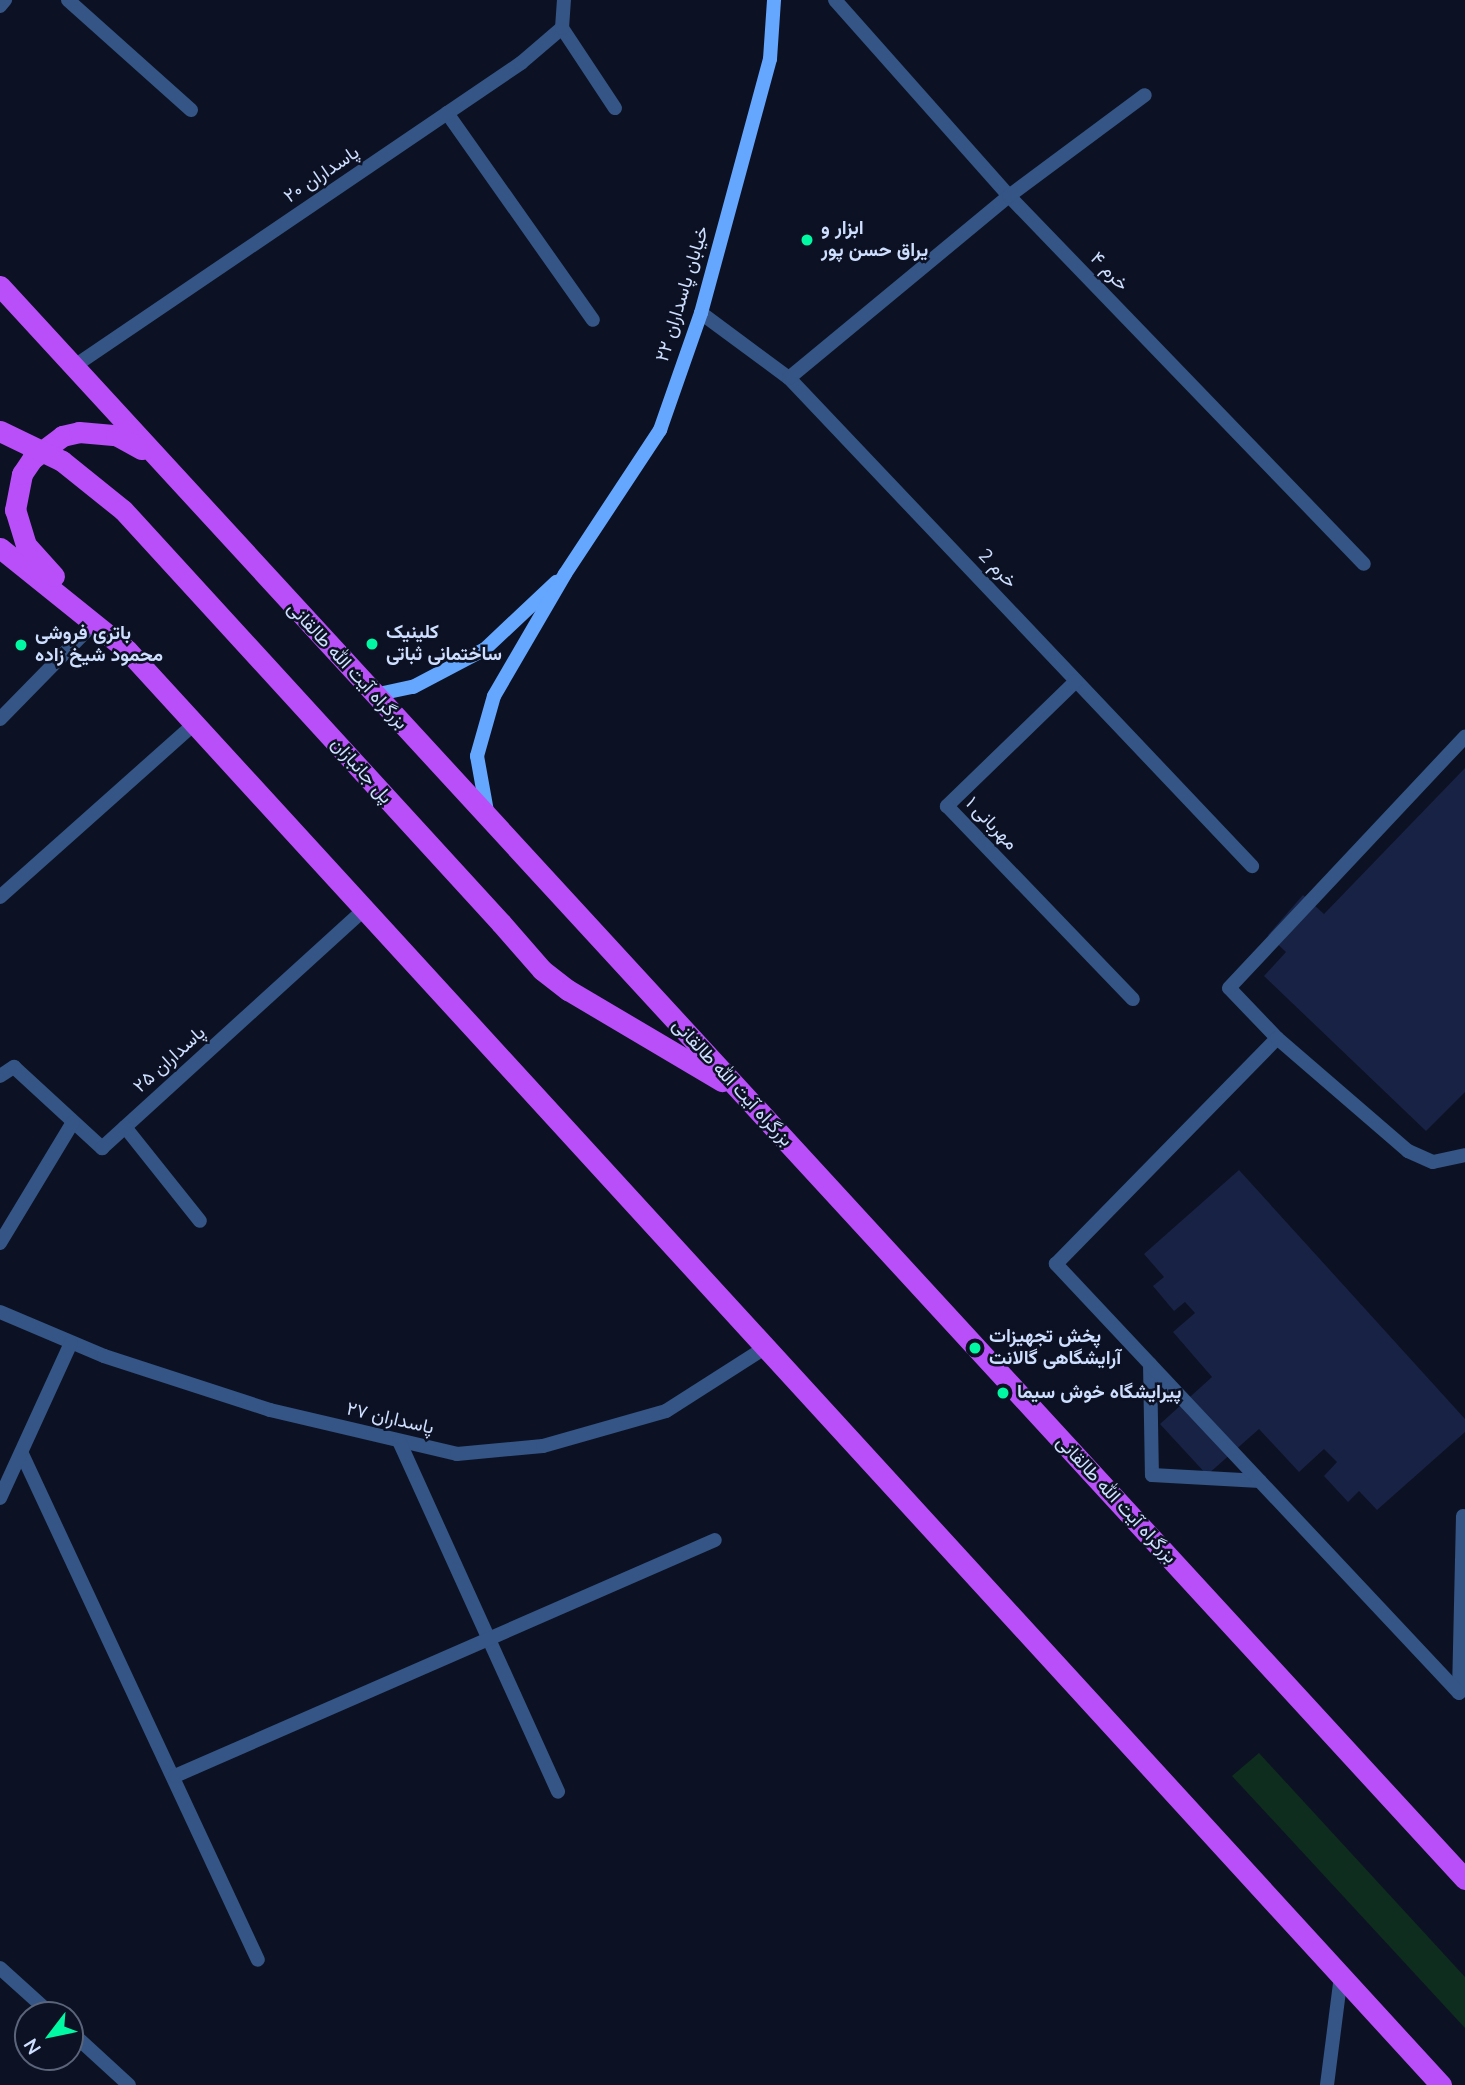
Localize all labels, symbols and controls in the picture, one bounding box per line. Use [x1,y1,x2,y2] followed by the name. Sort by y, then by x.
[280,142,364,208] street label: پاسداران ۲۰
[821,218,928,262] place label: ابزار و یراق حسن پور
[652,223,714,365] street label: خیابان پاسداران ۲۲
[799,232,815,248] marker: ابزار و یراق حسن پور
[1085,248,1133,296] street label: خرم ۴
[973,544,1021,594] street label: خرم 2
[282,597,412,735] street label: بزرگراه آیت الله طالقانی
[386,622,502,666] place label: کلینیک ساختمانی ثباتی
[35,623,163,667] place label: باتری فروشی محمود شیخ زاده
[364,636,380,652] marker: کلینیک ساختمانی ثباتی
[13,637,29,653] marker: باتری فروشی محمود شیخ زاده
[325,733,397,809] street label: پل جانبازان
[960,793,1022,855] street label: مهربانی ۱
[667,1014,797,1152] street label: بزرگراه آیت الله طالقانی
[129,1022,211,1098] street label: پاسداران ۲۵
[989,1326,1121,1370] place label: پخش تجهیزات آرایشگاهی گالانت
[967,1340,983,1356] marker: پخش تجهیزات آرایشگاهی گالانت
[1017,1382,1182,1404] place label: پیرایشگاه خوش سیما
[995,1385,1011,1401] marker: پیرایشگاه خوش سیما
[344,1398,436,1440] street label: پاسداران ۲۷
[1051,1431,1181,1569] street label: بزرگراه آیت الله طالقانی
[14,2001,84,2071] north arrow
[18,2033,48,2059] text: N

